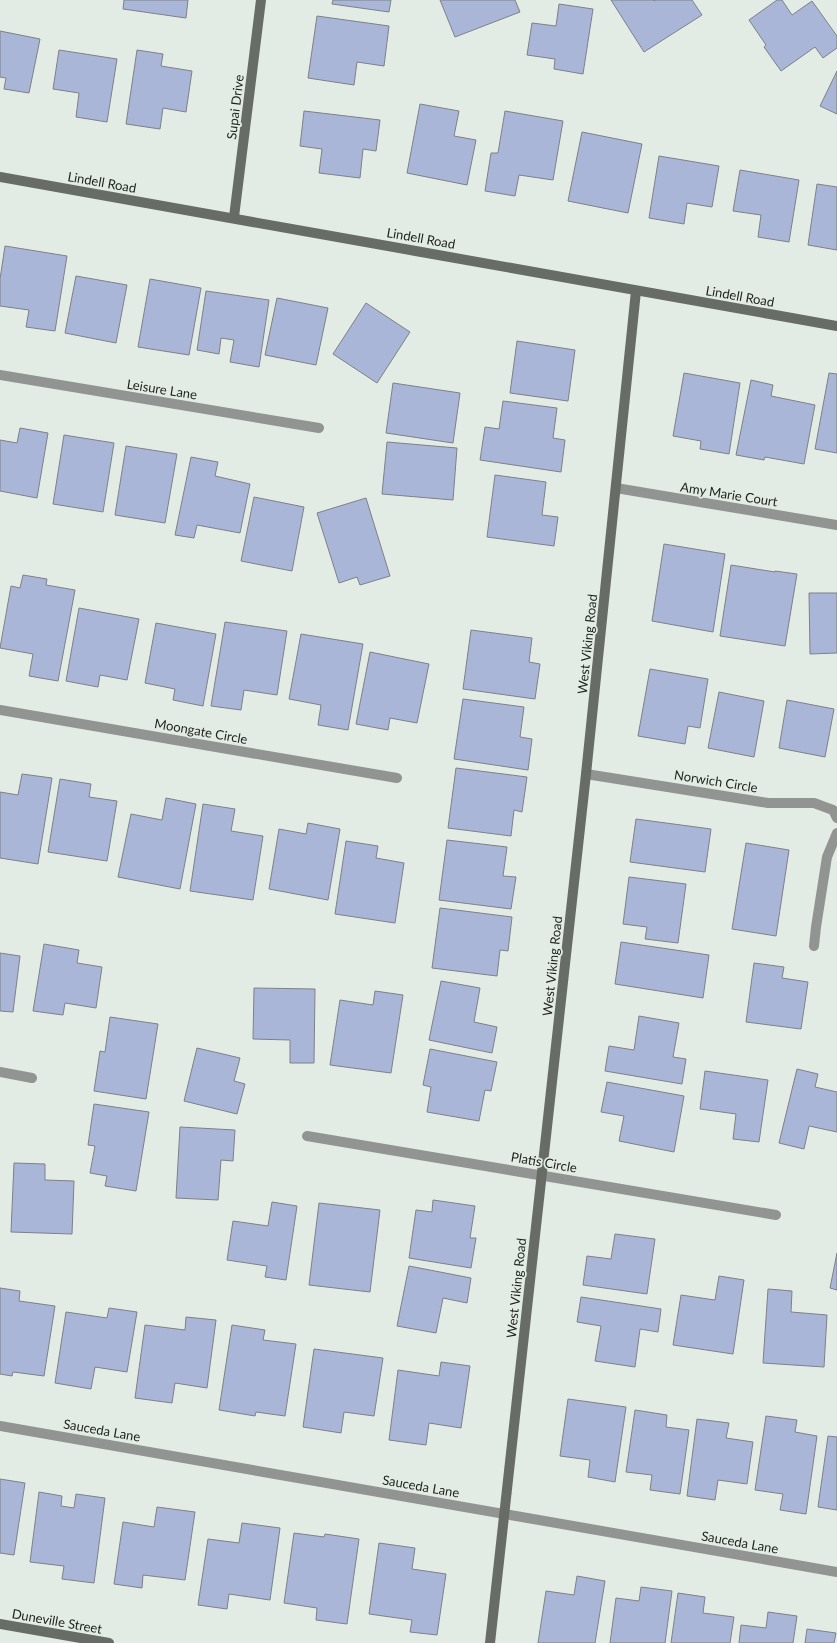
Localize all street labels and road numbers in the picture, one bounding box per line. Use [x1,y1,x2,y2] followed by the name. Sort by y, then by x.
[223,73,247,140] street label: Supai Drive
[66,168,138,196] street label: Lindell Road
[385,224,457,252] street label: Lindell Road
[704,282,776,310] street label: Lindell Road
[126,376,198,402] street label: Leisure Lane
[679,478,779,510] street label: Amy Marie Court
[574,593,600,695] street label: West Viking Road
[153,715,249,747] street label: Moongate Circle
[673,767,759,796] street label: Norwich Circle
[539,915,565,1017] street label: West Viking Road
[510,1148,578,1176] street label: Platis Circle
[503,1237,529,1339] street label: West Viking Road
[62,1415,142,1445] street label: Sauceda Lane
[381,1471,461,1501] street label: Sauceda Lane
[700,1527,780,1557] street label: Sauceda Lane
[11,1605,104,1637] street label: Duneville Street

